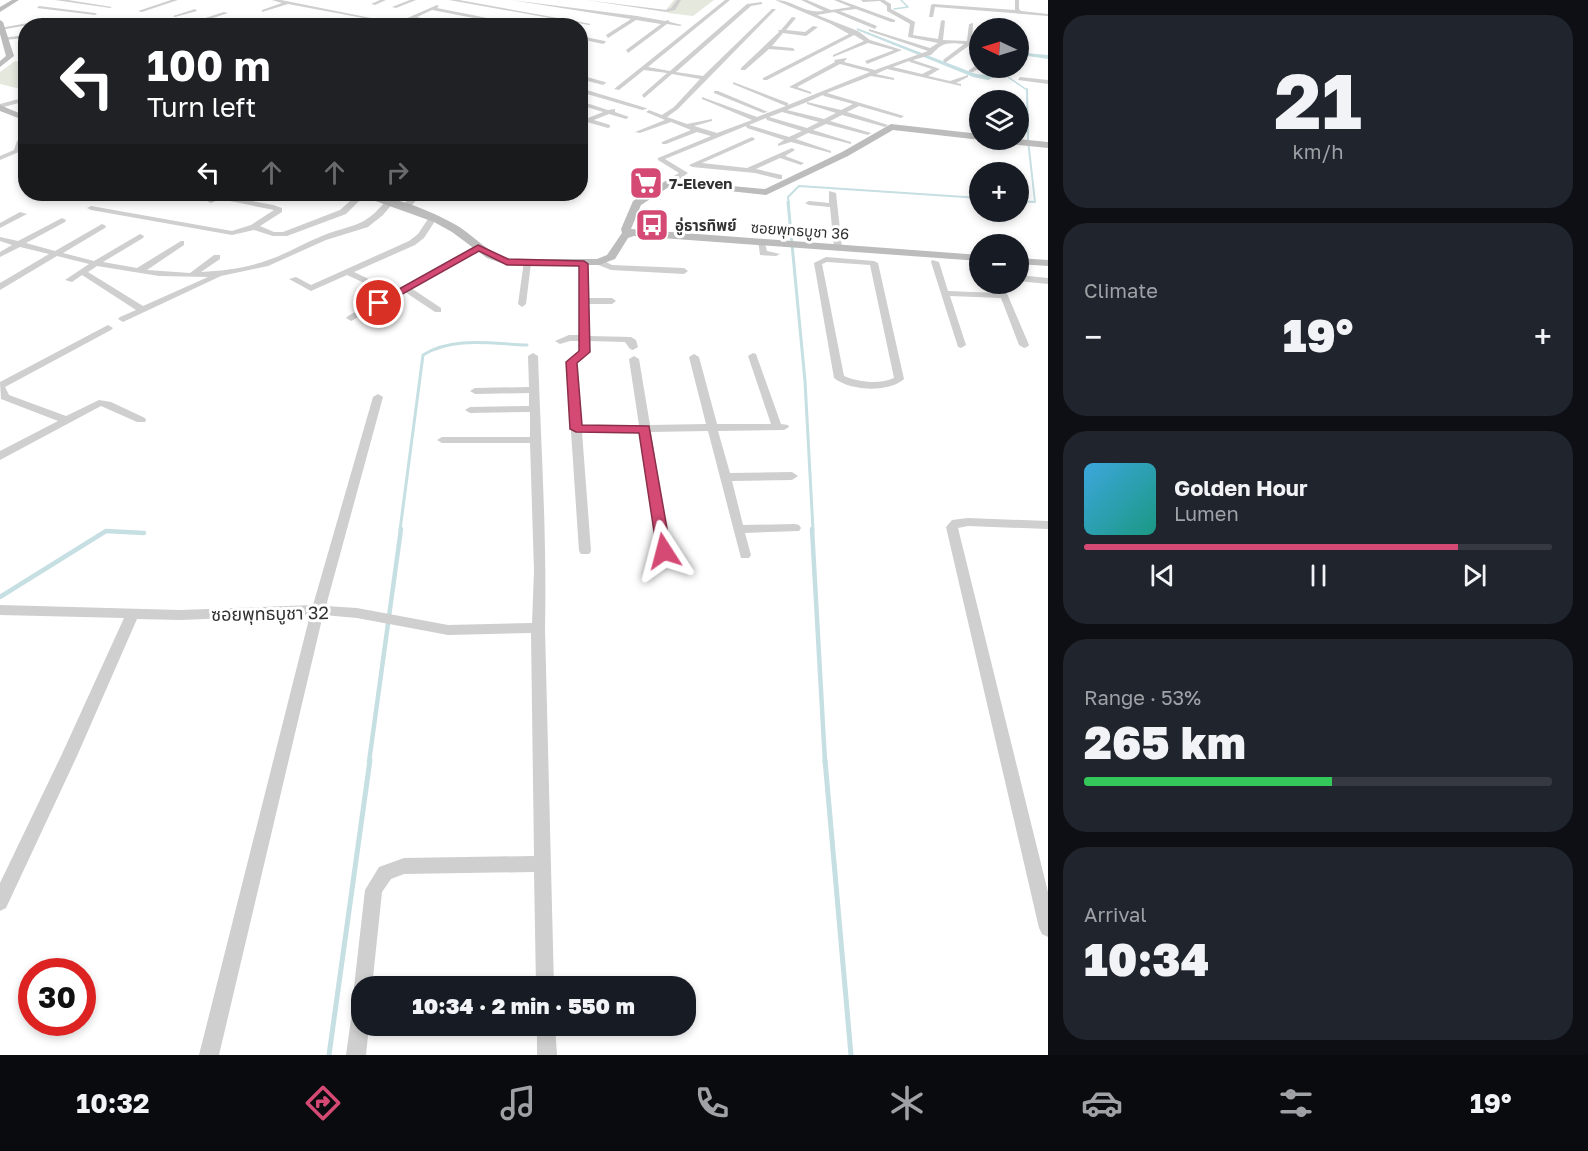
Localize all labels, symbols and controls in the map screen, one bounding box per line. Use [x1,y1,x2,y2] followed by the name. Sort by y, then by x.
[969,18,1029,78] north arrow
[969,18,1029,294] map controls
[147,40,270,90] text: 100 m
[48,42,126,120] icon: left
[1274,53,1362,146] text: 21
[969,90,1029,150] button: layers
[147,91,256,123] text: Turn left
[1293,139,1343,163] text: km/h
[192,156,225,189] icon: left
[255,156,288,189] icon: ahead
[318,156,351,189] icon: ahead
[381,156,414,189] icon: right
[969,162,1029,222] button: +
[628,165,664,201] supermarket icon: 7-Eleven
[669,174,732,192] place label: 7-Eleven
[634,207,670,243] bus stop icon: อู่ธารทิพย์
[675,216,737,236] place label: อู่ธารทิพย์
[750,218,850,243] street label: ซอยพุทธบูชา 36
[969,234,1029,294] button: −
[353,277,404,328] pin
[1084,278,1158,302] text: Climate
[362,286,395,319] icon: arrive
[1283,308,1353,362] text: 19°
[1084,317,1102,356] text: −
[1534,317,1552,356] text: +
[1174,474,1308,501] text: Golden Hour
[1174,501,1239,525] text: Lumen
[632,519,696,583] position arrow
[1146,559,1179,592] icon: previous
[1302,559,1335,592] icon: pause
[1458,559,1491,592] icon: next
[211,601,329,627] street label: ซอยพุทธบูชา 32
[1084,685,1201,709] text: Range · 53%
[1084,715,1246,769] text: 265 km
[1084,902,1147,926] text: Arrival
[1084,932,1209,986] text: 10:34
[18,958,96,1036] speed limit sign: 30
[412,992,635,1019] text: 10:34 · 2 min · 550 m
[302,1082,344,1124] icon: directions
[497,1082,539,1124] icon: music
[691,1082,733,1124] icon: phone
[886,1082,928,1124] icon: climate
[1081,1082,1123,1124] icon: car
[1275,1082,1317,1124] icon: filters
[76,1087,149,1119] text: 10:32
[1470,1087,1512,1119] text: 19°

